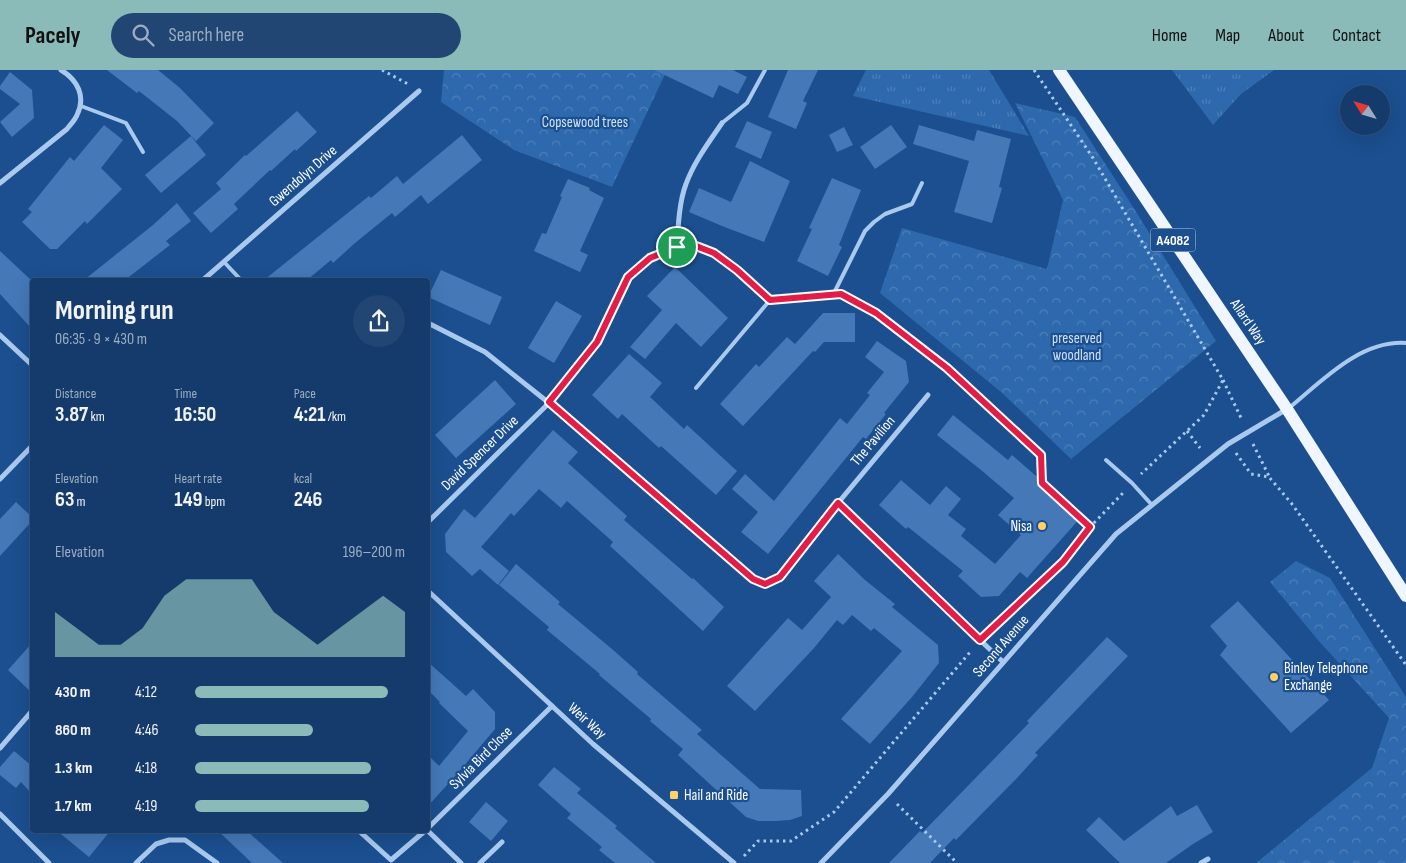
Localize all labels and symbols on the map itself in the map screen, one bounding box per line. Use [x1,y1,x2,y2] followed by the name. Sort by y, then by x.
[1340,85,1390,135] north arrow
[542,113,628,132] park label: Copsewood trees
[265,141,341,211] street label: Gwendolyn Drive
[656,226,698,268] pin
[1150,228,1196,252] road number: A4082
[1225,295,1270,349] street label: Allard Way
[1052,329,1102,365] park label: preserved woodland
[437,411,523,495] street label: David Spencer Drive
[847,412,899,470] street label: The Pavilion
[1010,517,1032,536] place label: Nisa
[1036,520,1048,532] marker: Nisa
[969,611,1033,681] street label: Second Avenue
[1284,659,1368,695] place label: Binley Telephone Exchange
[1268,671,1280,683] marker: Binley Telephone Exchange
[564,699,611,744] street label: Weir Way
[445,722,517,794] street label: Sylvia Bird Close
[684,786,748,805] place label: Hail and Ride
[668,789,680,801] marker: Hail and Ride

